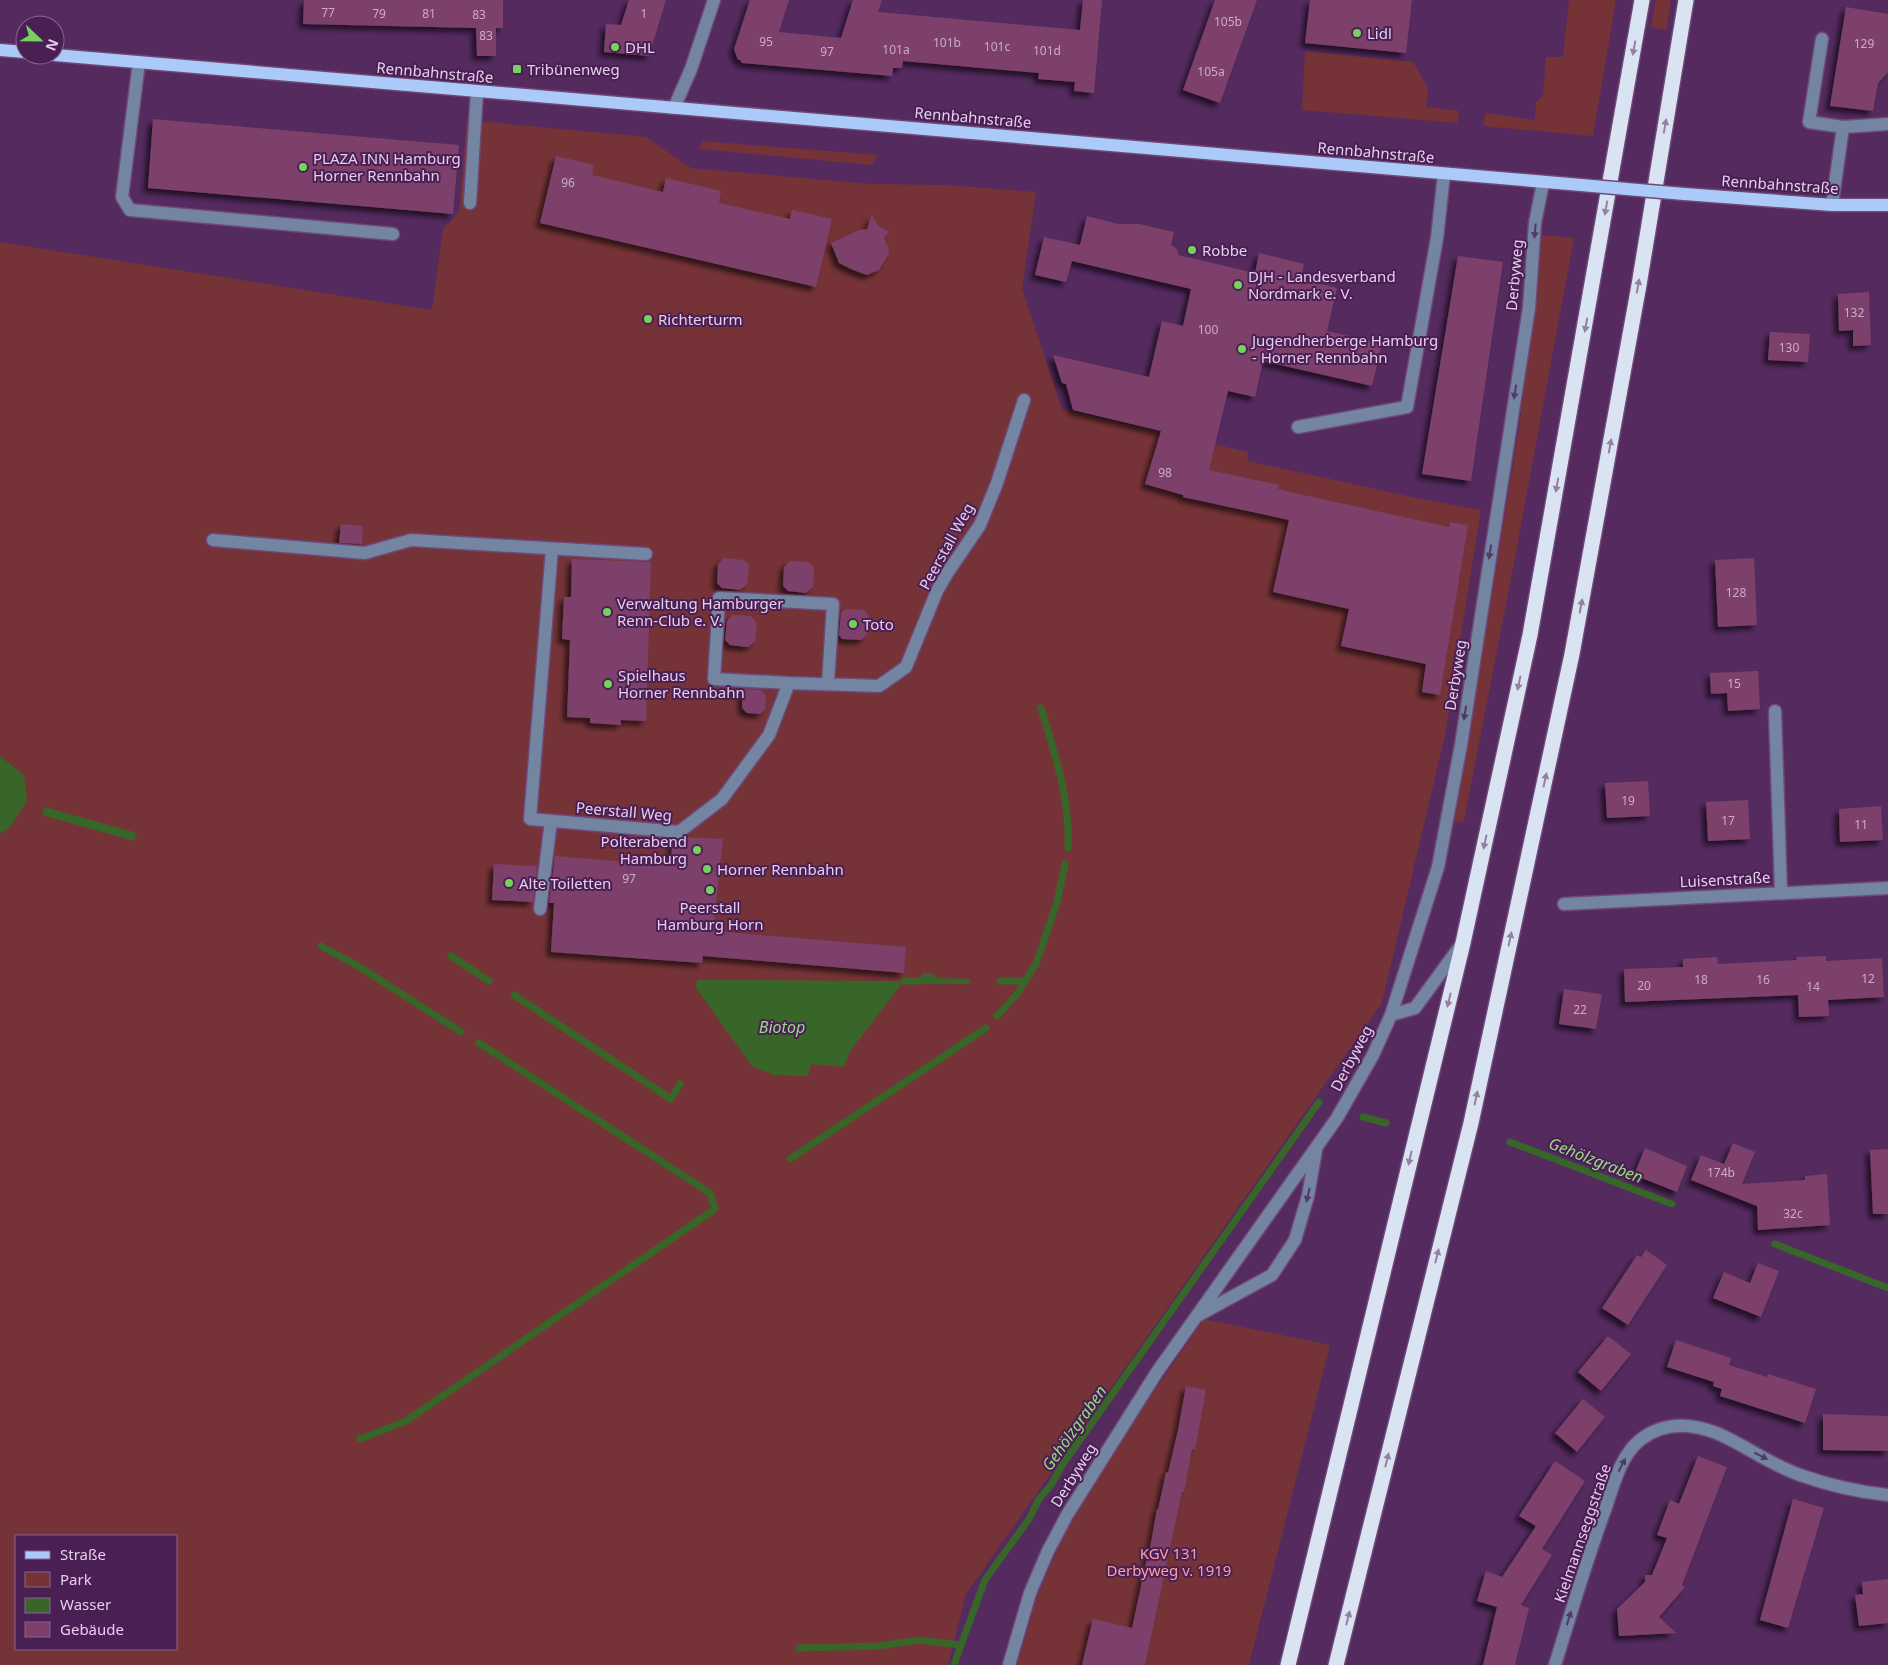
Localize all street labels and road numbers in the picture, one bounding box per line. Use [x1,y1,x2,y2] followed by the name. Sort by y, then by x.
[376,57,494,87] street label: Rennbahnstraße
[914,102,1032,132] street label: Rennbahnstraße
[1317,137,1435,167] street label: Rennbahnstraße
[1721,170,1839,198] street label: Rennbahnstraße
[1501,238,1527,312] street label: Derbyweg
[914,499,978,593] street label: Peerstall Weg
[1440,638,1470,712] street label: Derbyweg
[575,797,673,825] street label: Peerstall Weg
[1679,867,1771,891] street label: Luisenstraße
[1325,1022,1377,1094] street label: Derbyweg
[1046,1439,1100,1511] street label: Derbyweg
[1549,1461,1615,1605] street label: Kielmannseggstraße

